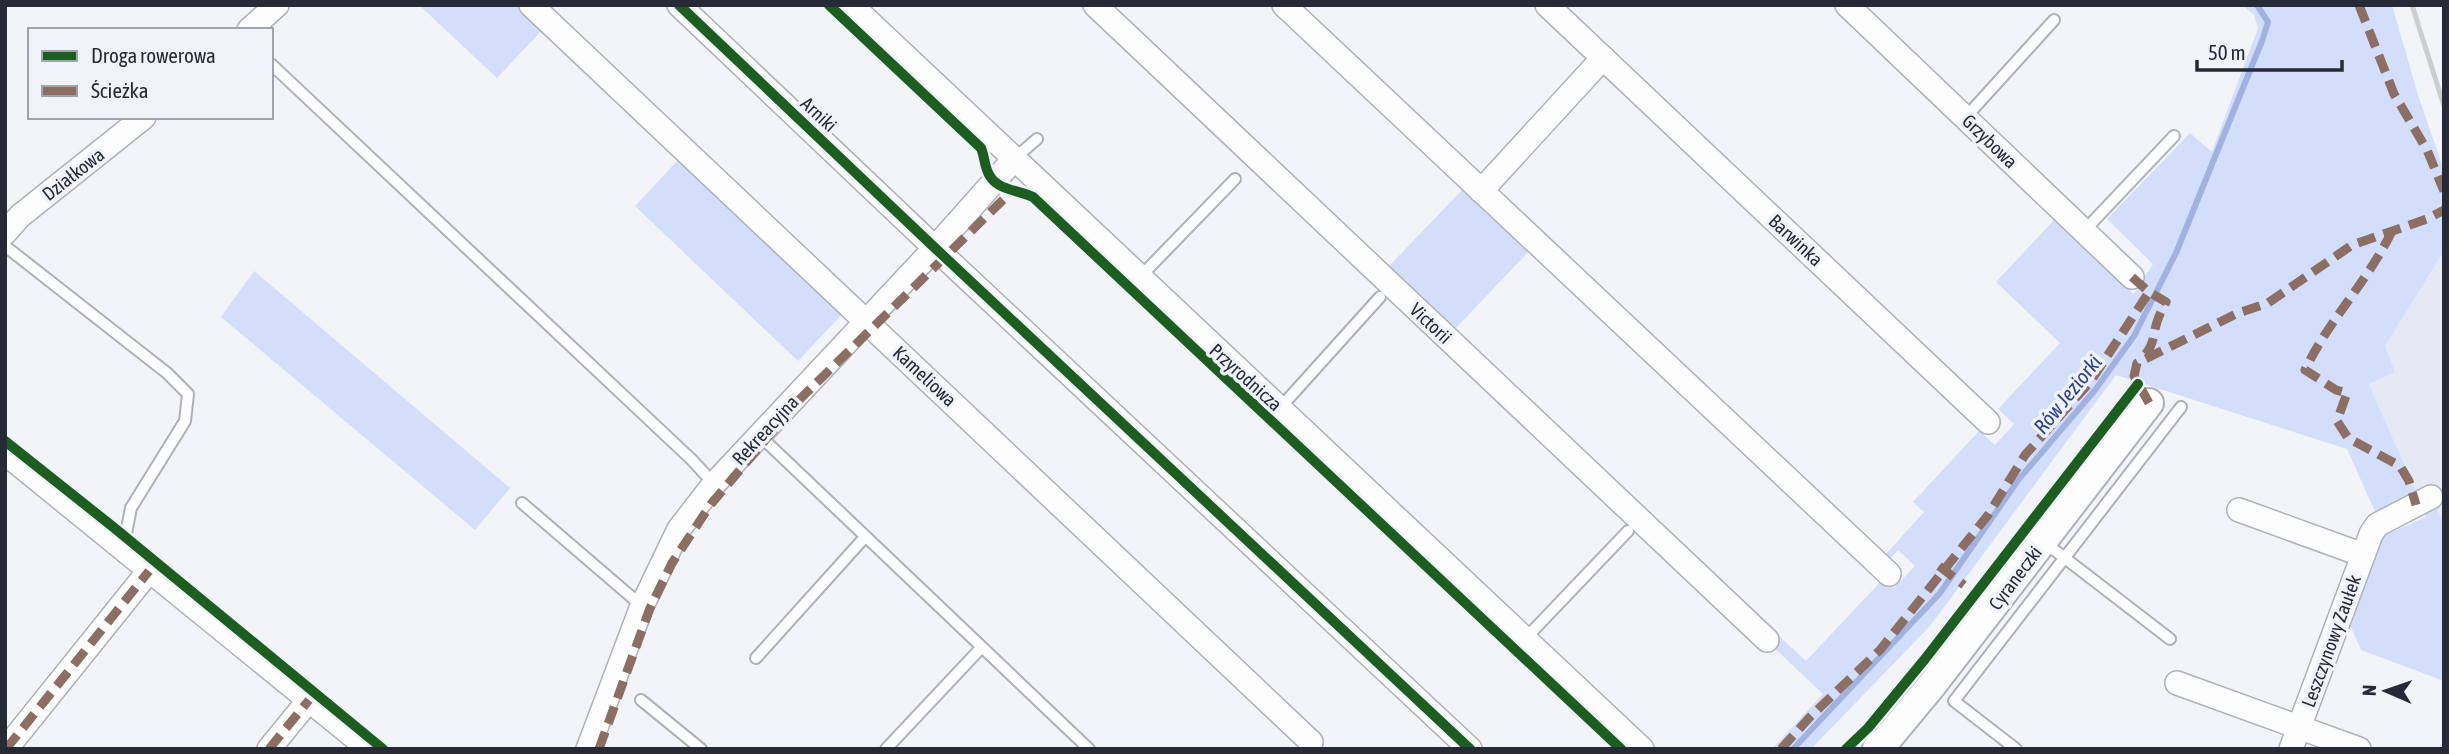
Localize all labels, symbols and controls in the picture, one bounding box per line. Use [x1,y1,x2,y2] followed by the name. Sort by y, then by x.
[28,28,273,119] legend
[2197,28,2342,72] scale bar
[2208,40,2246,64] text: 50 m
[91,43,216,67] text: Droga rowerowa
[91,78,149,102] text: Ścieżka
[797,92,841,136] street label: Arniki
[1958,109,2022,173] street label: Grzybowa
[38,143,108,205] street label: Działkowa
[1765,210,1827,270] street label: Barwinka
[1405,298,1457,348] street label: Victorii
[1205,339,1287,415] street label: Przyrodnicza
[889,341,961,411] street label: Kameliowa
[2028,350,2106,438] water label: Rów Jeziorki
[727,391,803,469] street label: Rekreacyjna
[1984,542,2046,614] street label: Cyraneczki
[2297,571,2365,710] street label: Leszczynowy Zaułek
[2351,656,2421,726] north arrow
[2358,684,2380,696] text: N

